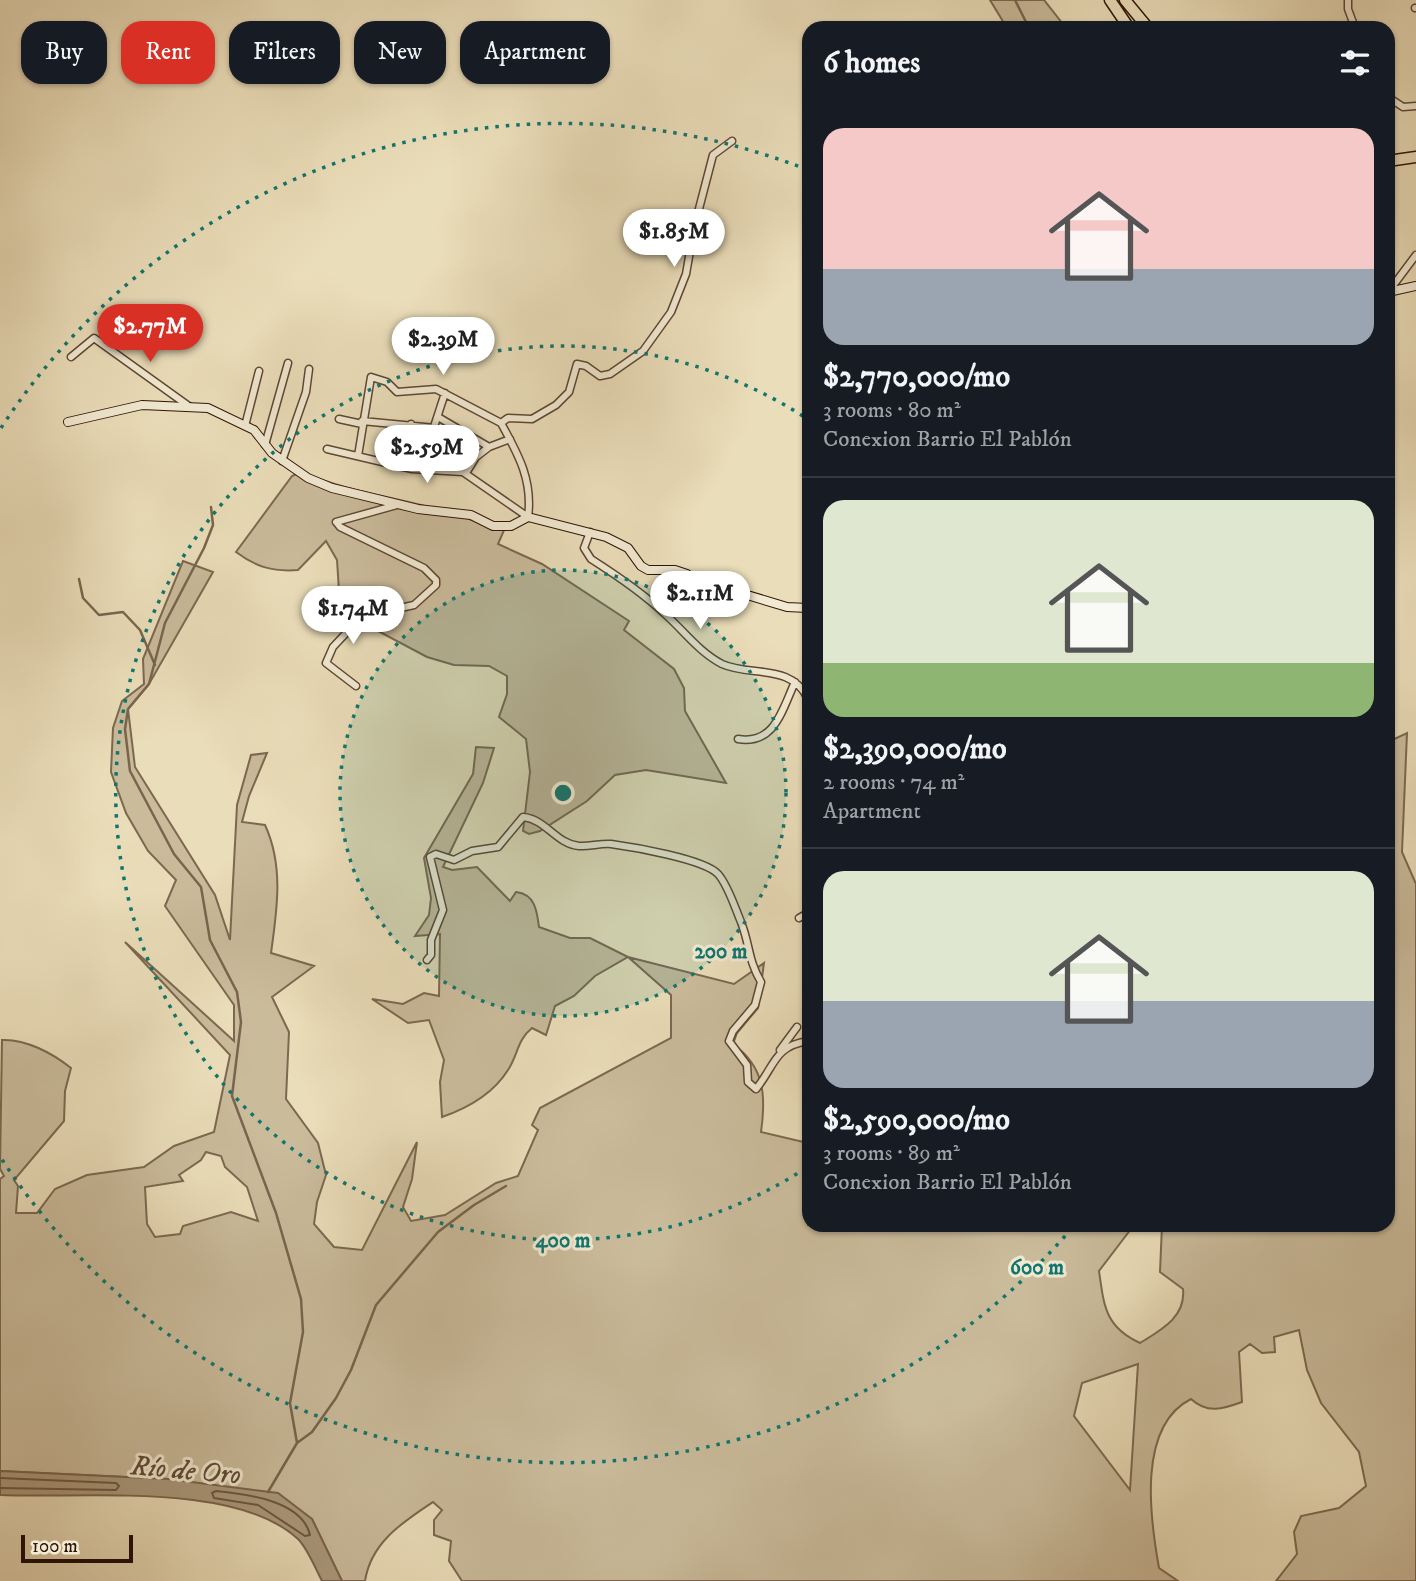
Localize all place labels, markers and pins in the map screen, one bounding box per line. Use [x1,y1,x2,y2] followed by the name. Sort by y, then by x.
[617,210,731,269] pin: $1.85M
[93,304,207,364] pin: $2.77M
[386,318,500,377] pin: $2.39M
[370,426,484,485] pin: $2.59M
[643,572,757,631] pin: $2.11M
[296,586,410,646] pin: $1.74M
[551,781,575,805] centre of rings

